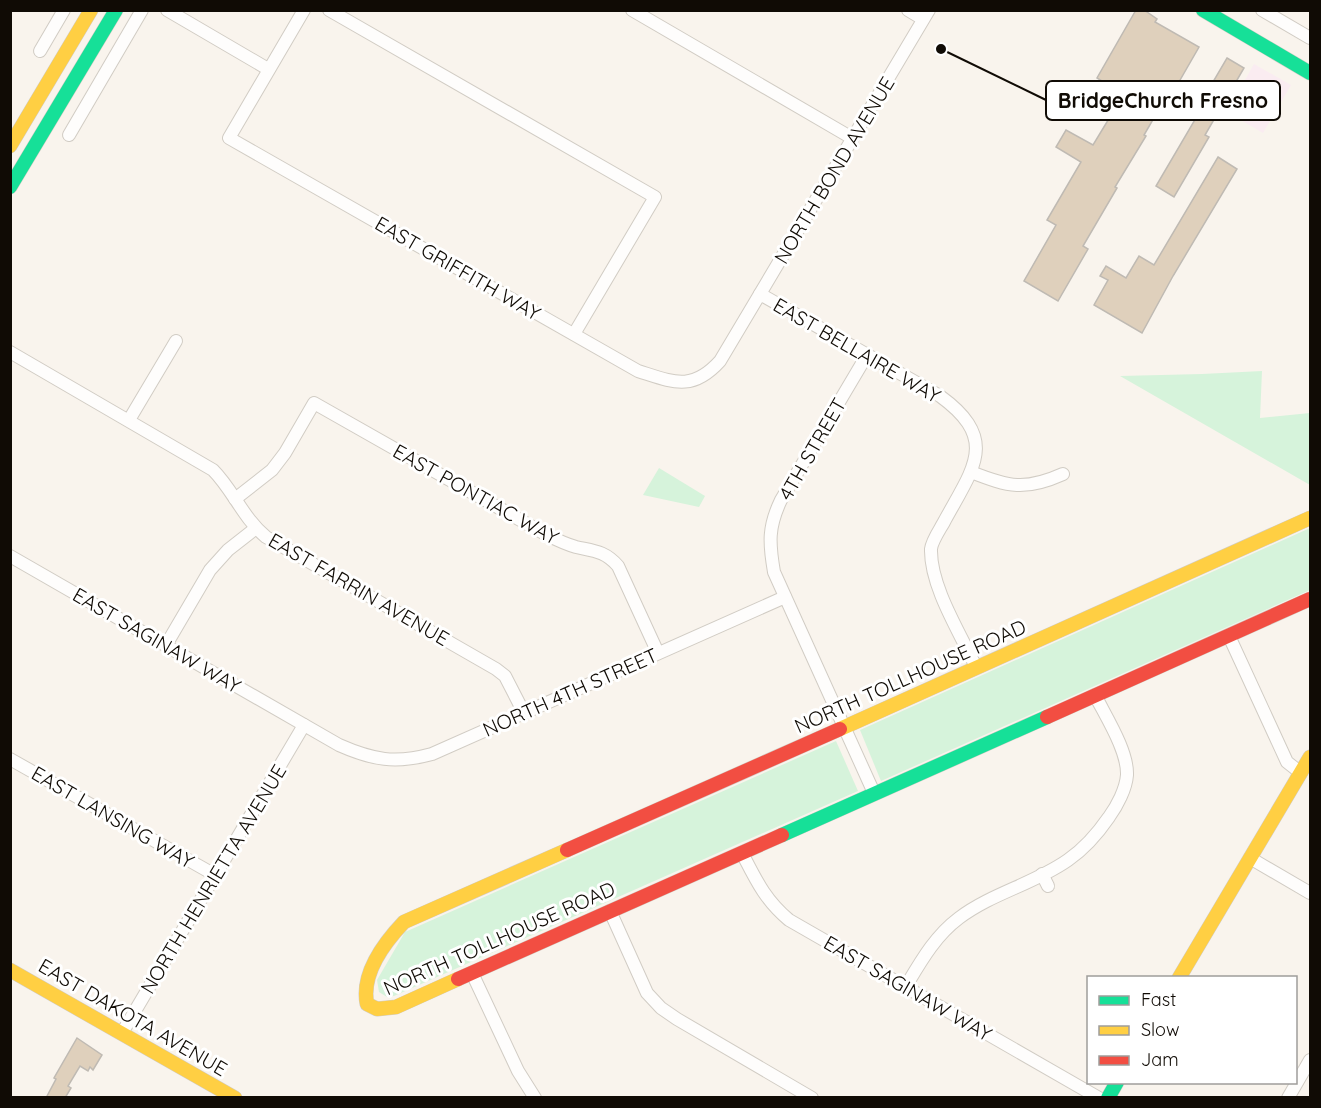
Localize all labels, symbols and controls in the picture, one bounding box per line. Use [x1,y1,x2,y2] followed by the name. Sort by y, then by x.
[768,72,900,268] street label: NORTH BOND AVENUE
[1046,81,1280,120] callout: BridgeChurch Fresno
[1058,87,1268,113] text: BridgeChurch Fresno
[371,210,545,326] street label: EAST GRIFFITH WAY
[769,292,945,408] street label: EAST BELLAIRE WAY
[773,393,851,505] street label: 4TH STREET
[389,438,563,550] street label: EAST PONTIAC WAY
[264,527,454,651] street label: EAST FARRIN AVENUE
[68,582,246,698] street label: EAST SAGINAW WAY
[790,614,1030,738] street label: NORTH TOLLHOUSE ROAD
[479,642,661,742] street label: NORTH 4TH STREET
[27,760,199,874] street label: EAST LANSING WAY
[135,760,291,998] street label: NORTH HENRIETTA AVENUE
[379,876,619,1000] street label: NORTH TOLLHOUSE ROAD
[819,930,997,1046] street label: EAST SAGINAW WAY
[34,953,232,1081] street label: EAST DAKOTA AVENUE
[1087,976,1297,1084] legend
[1141,988,1176,1011] text: Fast
[1141,1018,1179,1041] text: Slow
[1141,1048,1179,1071] text: Jam

